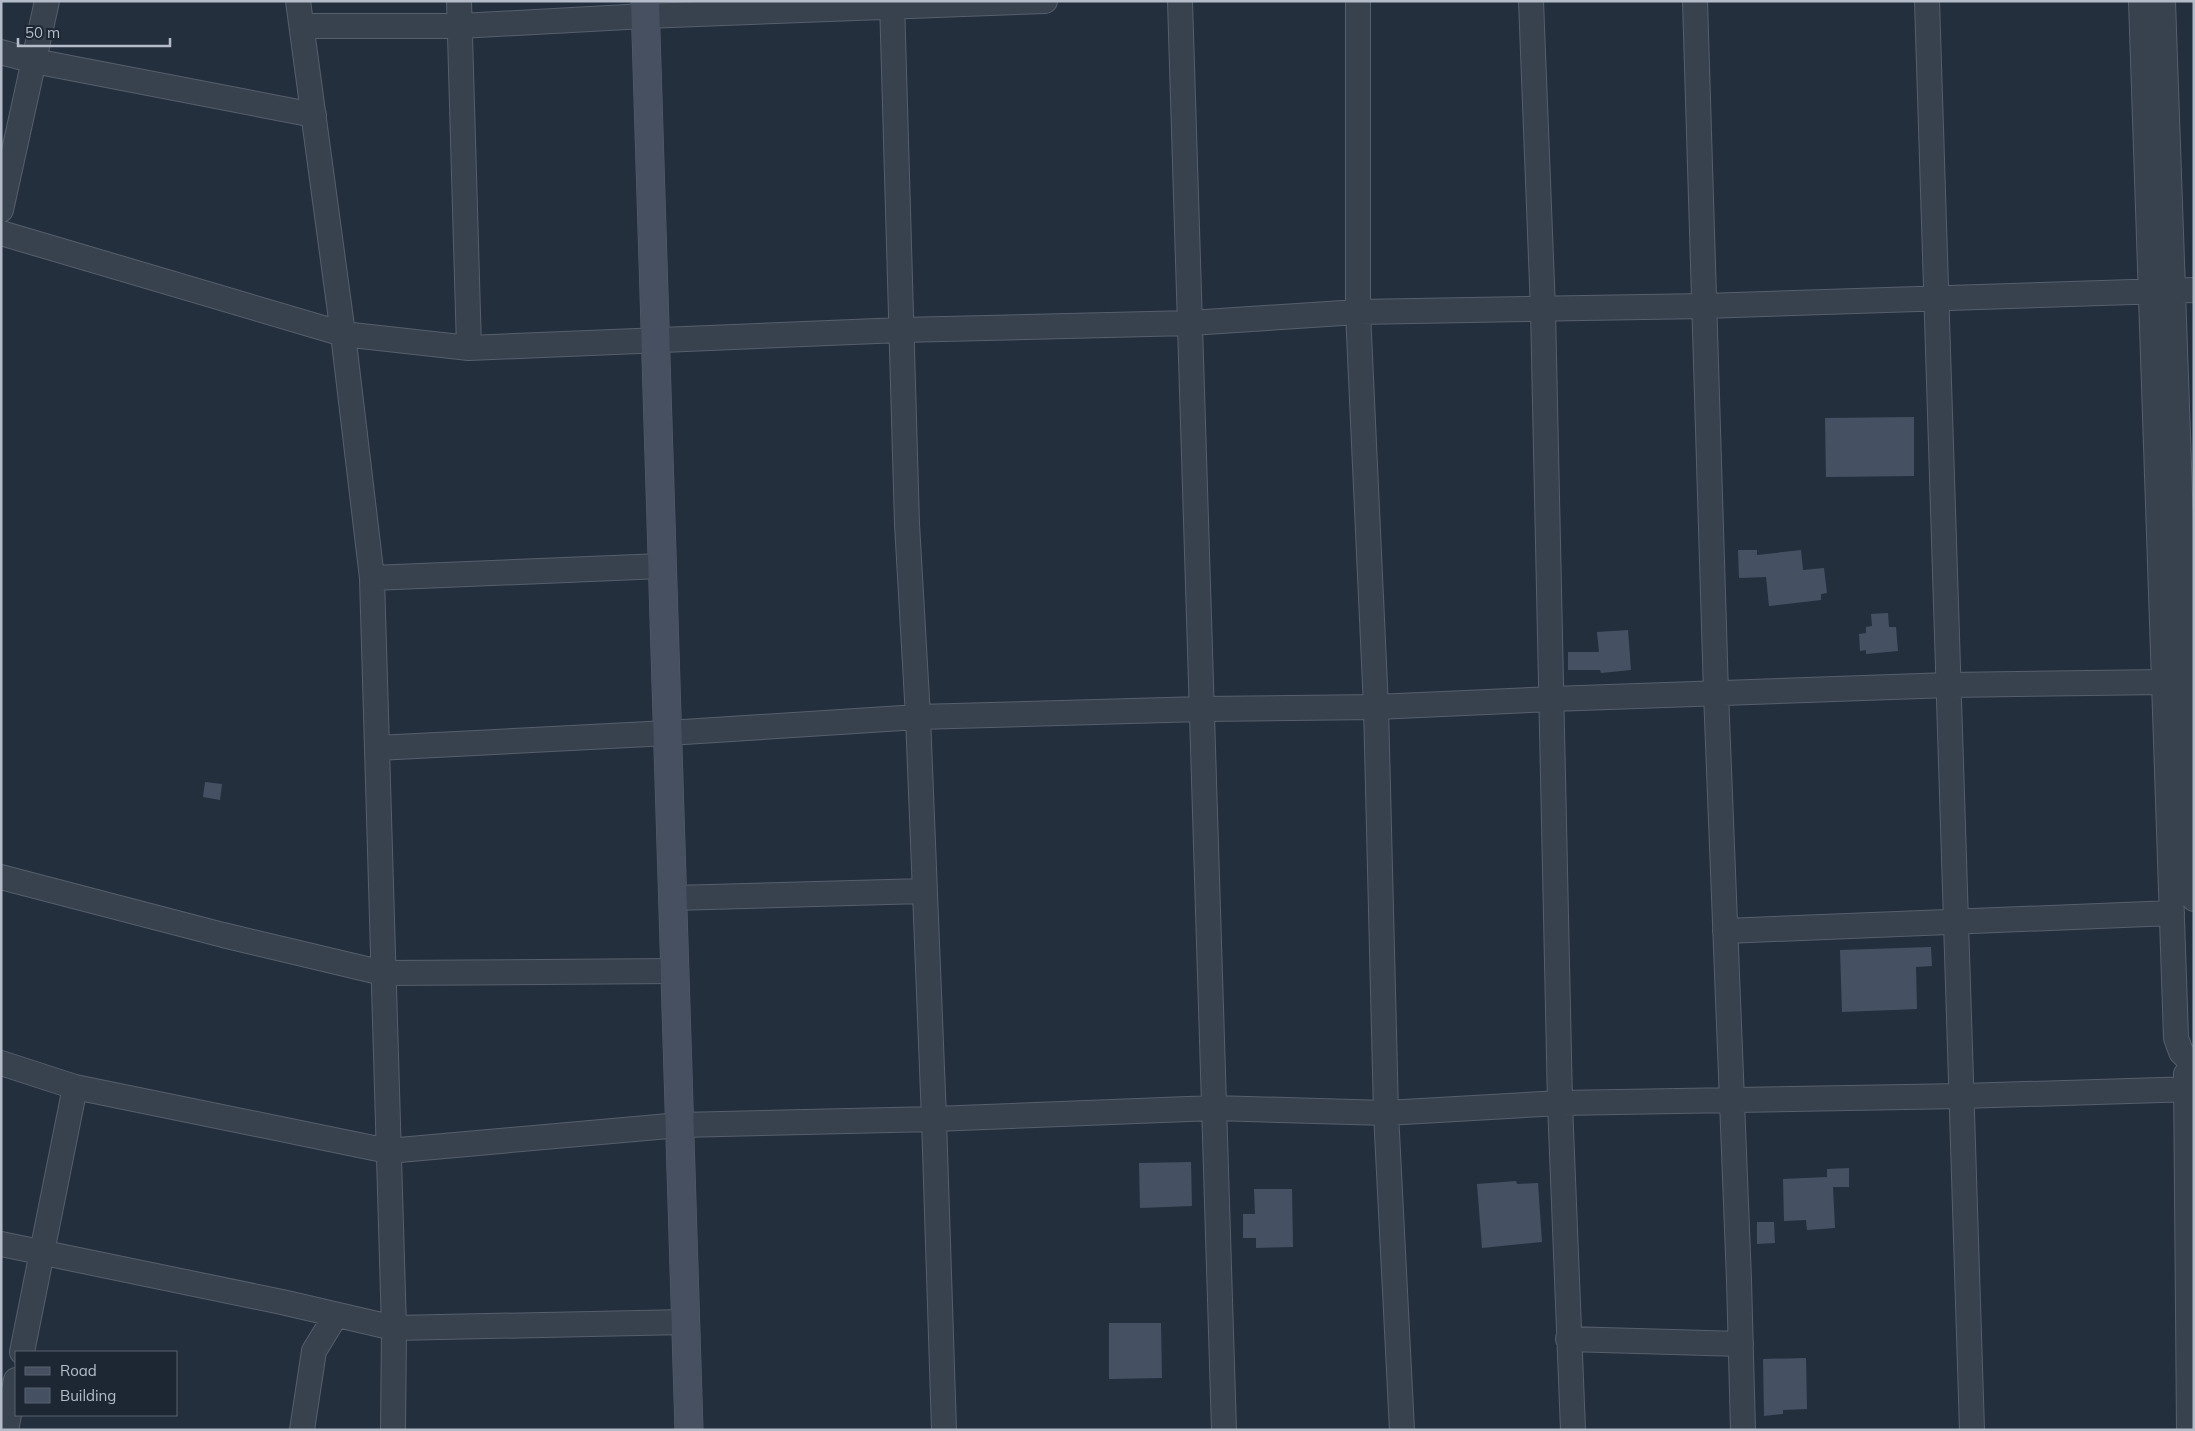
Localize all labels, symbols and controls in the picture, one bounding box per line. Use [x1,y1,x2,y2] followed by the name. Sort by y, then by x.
[18,15,170,47] scale bar
[25,23,60,42] text: 50 m
[15,1351,178,1416] legend
[60,1361,97,1380] text: Road
[60,1386,116,1405] text: Building

